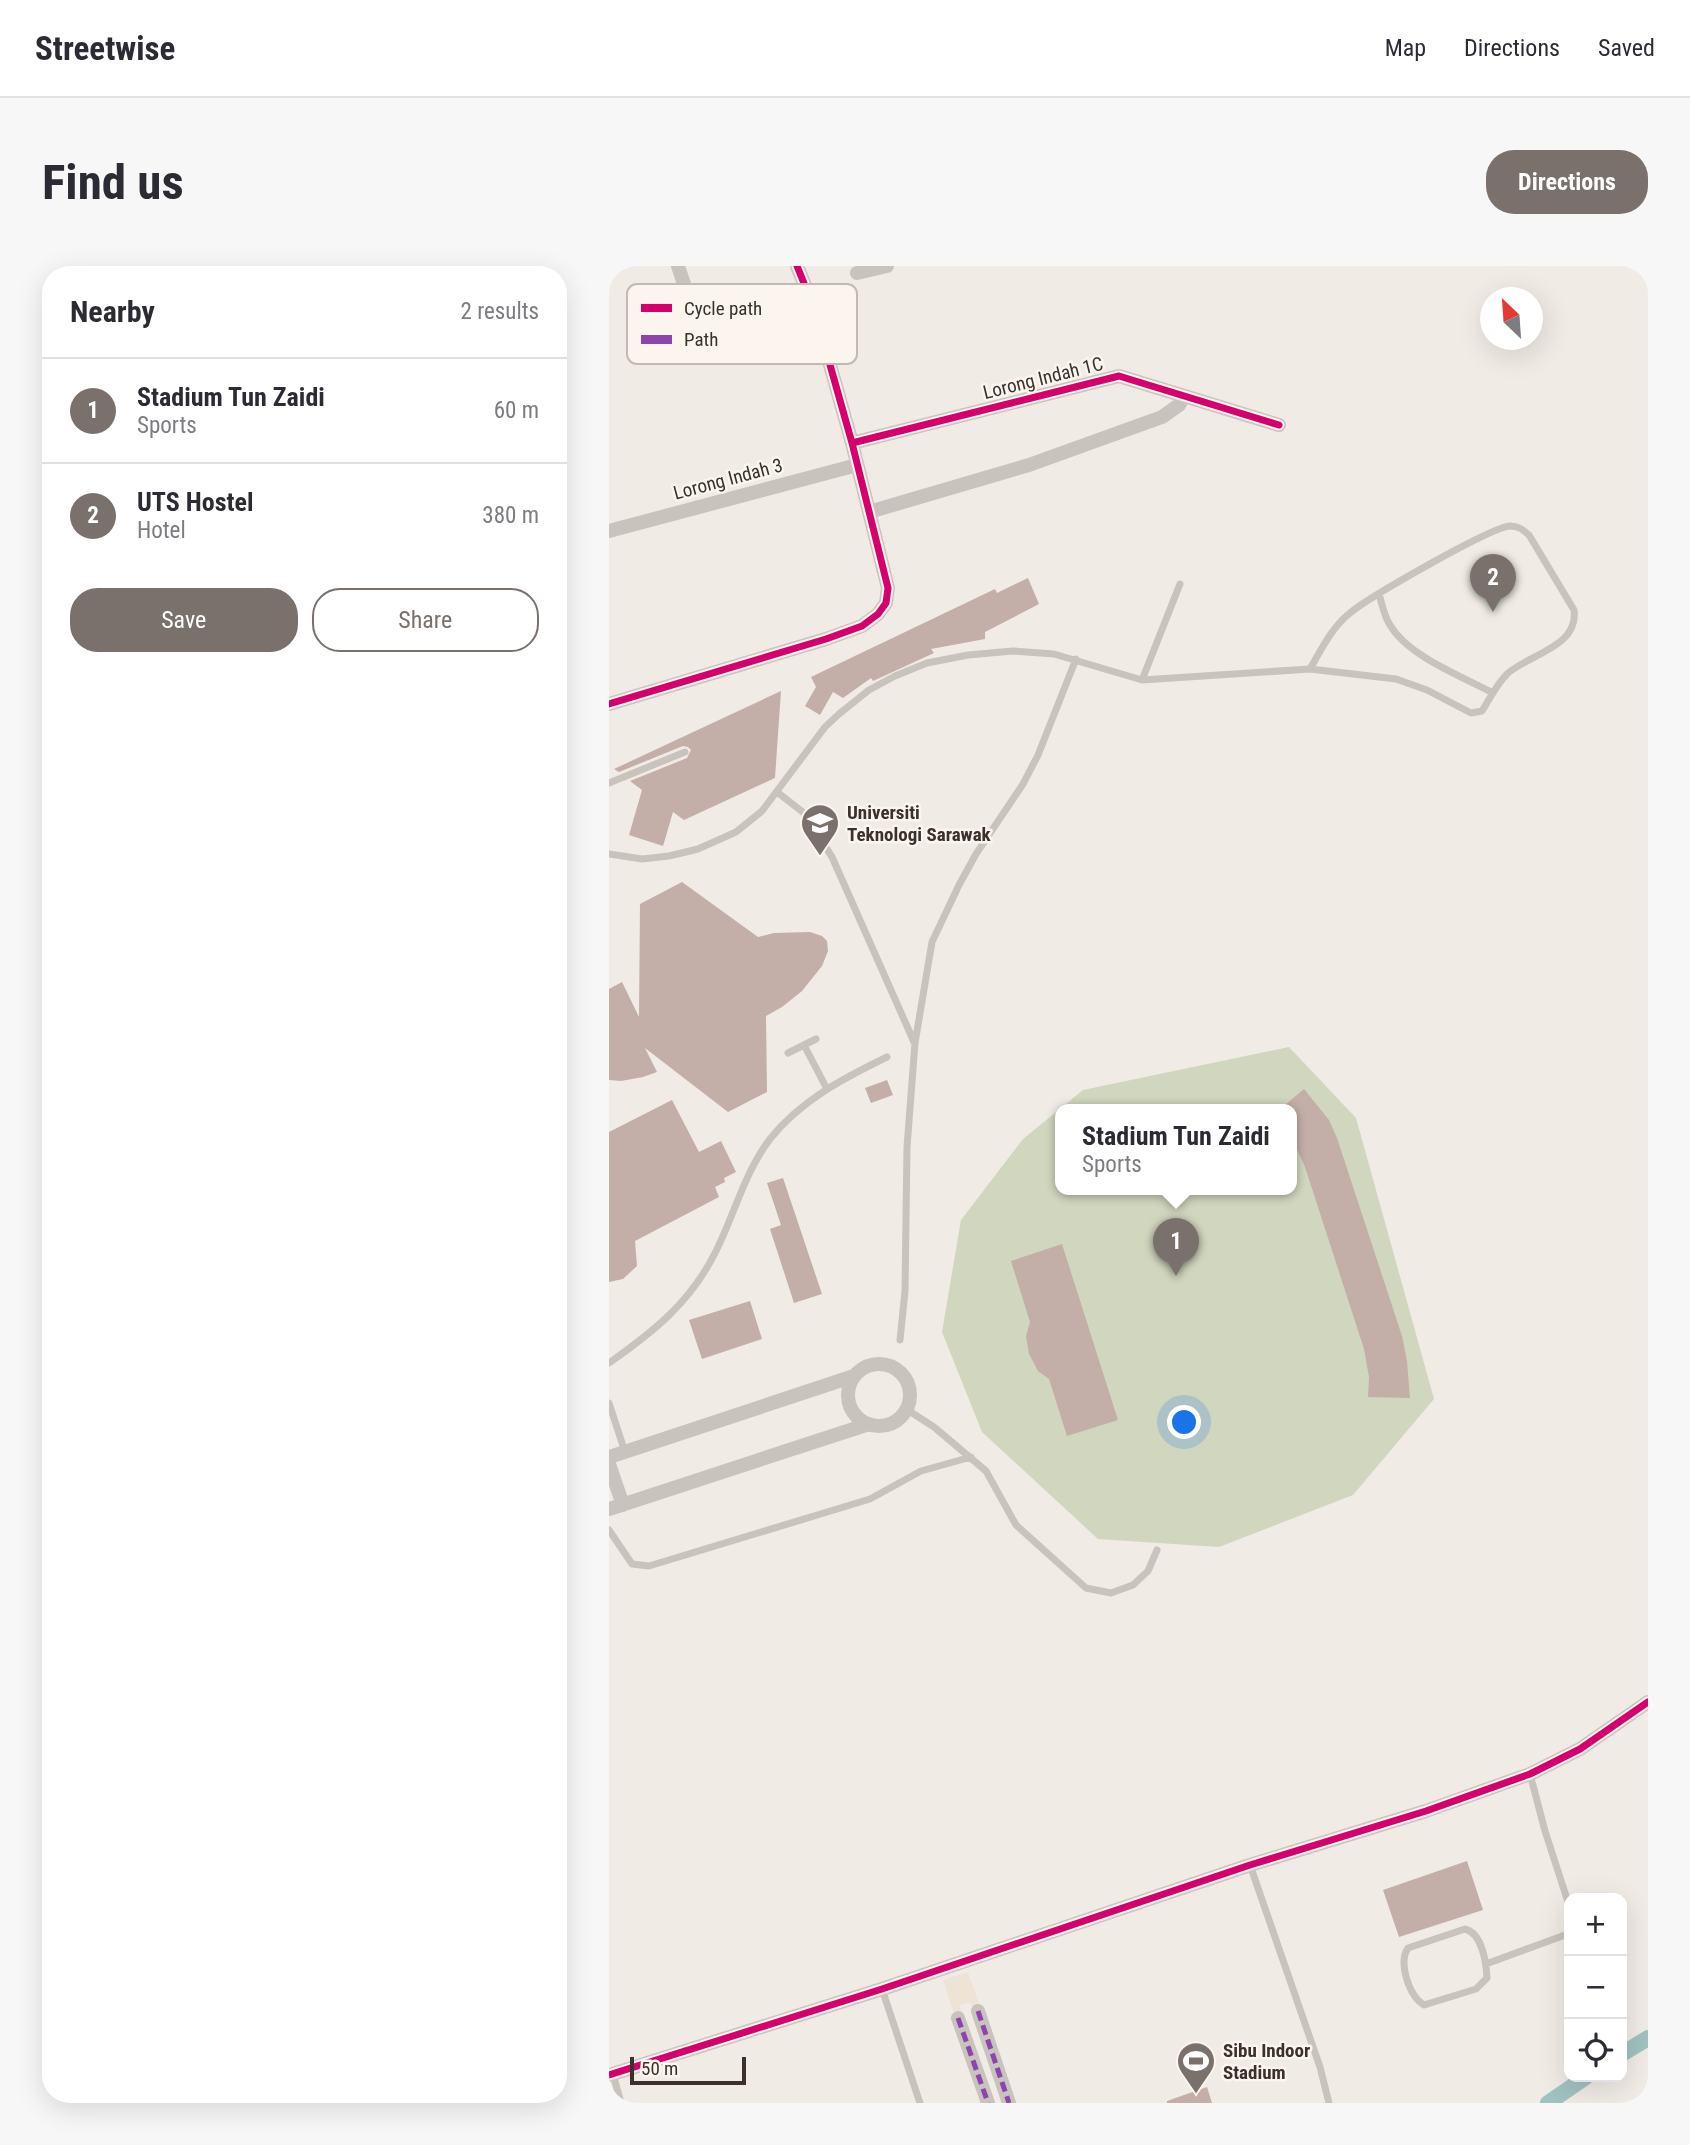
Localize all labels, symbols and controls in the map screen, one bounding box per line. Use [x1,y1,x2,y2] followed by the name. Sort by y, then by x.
[35,29,175,68] text: Streetwise
[1385,34,1426,62] text: Map
[1464,34,1560,62] text: Directions
[1598,34,1655,62] text: Saved
[1486,150,1648,214] button: Directions
[42,154,184,211] text: Find us
[627,284,857,364] legend
[1480,287,1543,350] north arrow
[70,294,155,329] text: Nearby
[684,297,762,320] text: Cycle path
[461,298,539,325] text: 2 results
[684,328,718,351] text: Path
[981,352,1105,404] street label: Lorong Indah 1C
[137,382,325,412] text: Stadium Tun Zaidi
[87,397,99,424] text: 1
[494,397,539,424] text: 60 m
[137,412,197,439] text: Sports
[671,453,785,505] street label: Lorong Indah 3
[137,487,253,517] text: UTS Hostel
[87,502,99,529] text: 2
[482,502,539,529] text: 380 m
[137,517,186,544] text: Hotel
[1470,554,1516,612] pin: 2
[70,588,298,652] button: Save
[312,588,539,652] button: Share
[847,801,992,846] place label: Universiti Teknologi Sarawak
[799,802,841,857] school or university icon: Universiti Teknologi Sarawak
[1055,1104,1297,1195] popup
[1082,1121,1270,1151] text: Stadium Tun Zaidi
[1082,1151,1142,1178] text: Sports
[1153,1218,1199,1276] pin: 1
[1167,1405,1201,1439] your location
[1564,1893,1627,2082] map controls
[1564,1893,1627,1956] button: +
[1564,1956,1627,2019] button: −
[1564,2019,1627,2082] button: locate
[1223,2039,1310,2084] place label: Sibu Indoor Stadium
[1175,2040,1217,2095] sports icon: Sibu Indoor Stadium
[630,2054,745,2086] scale bar
[641,2057,678,2080] text: 50 m

